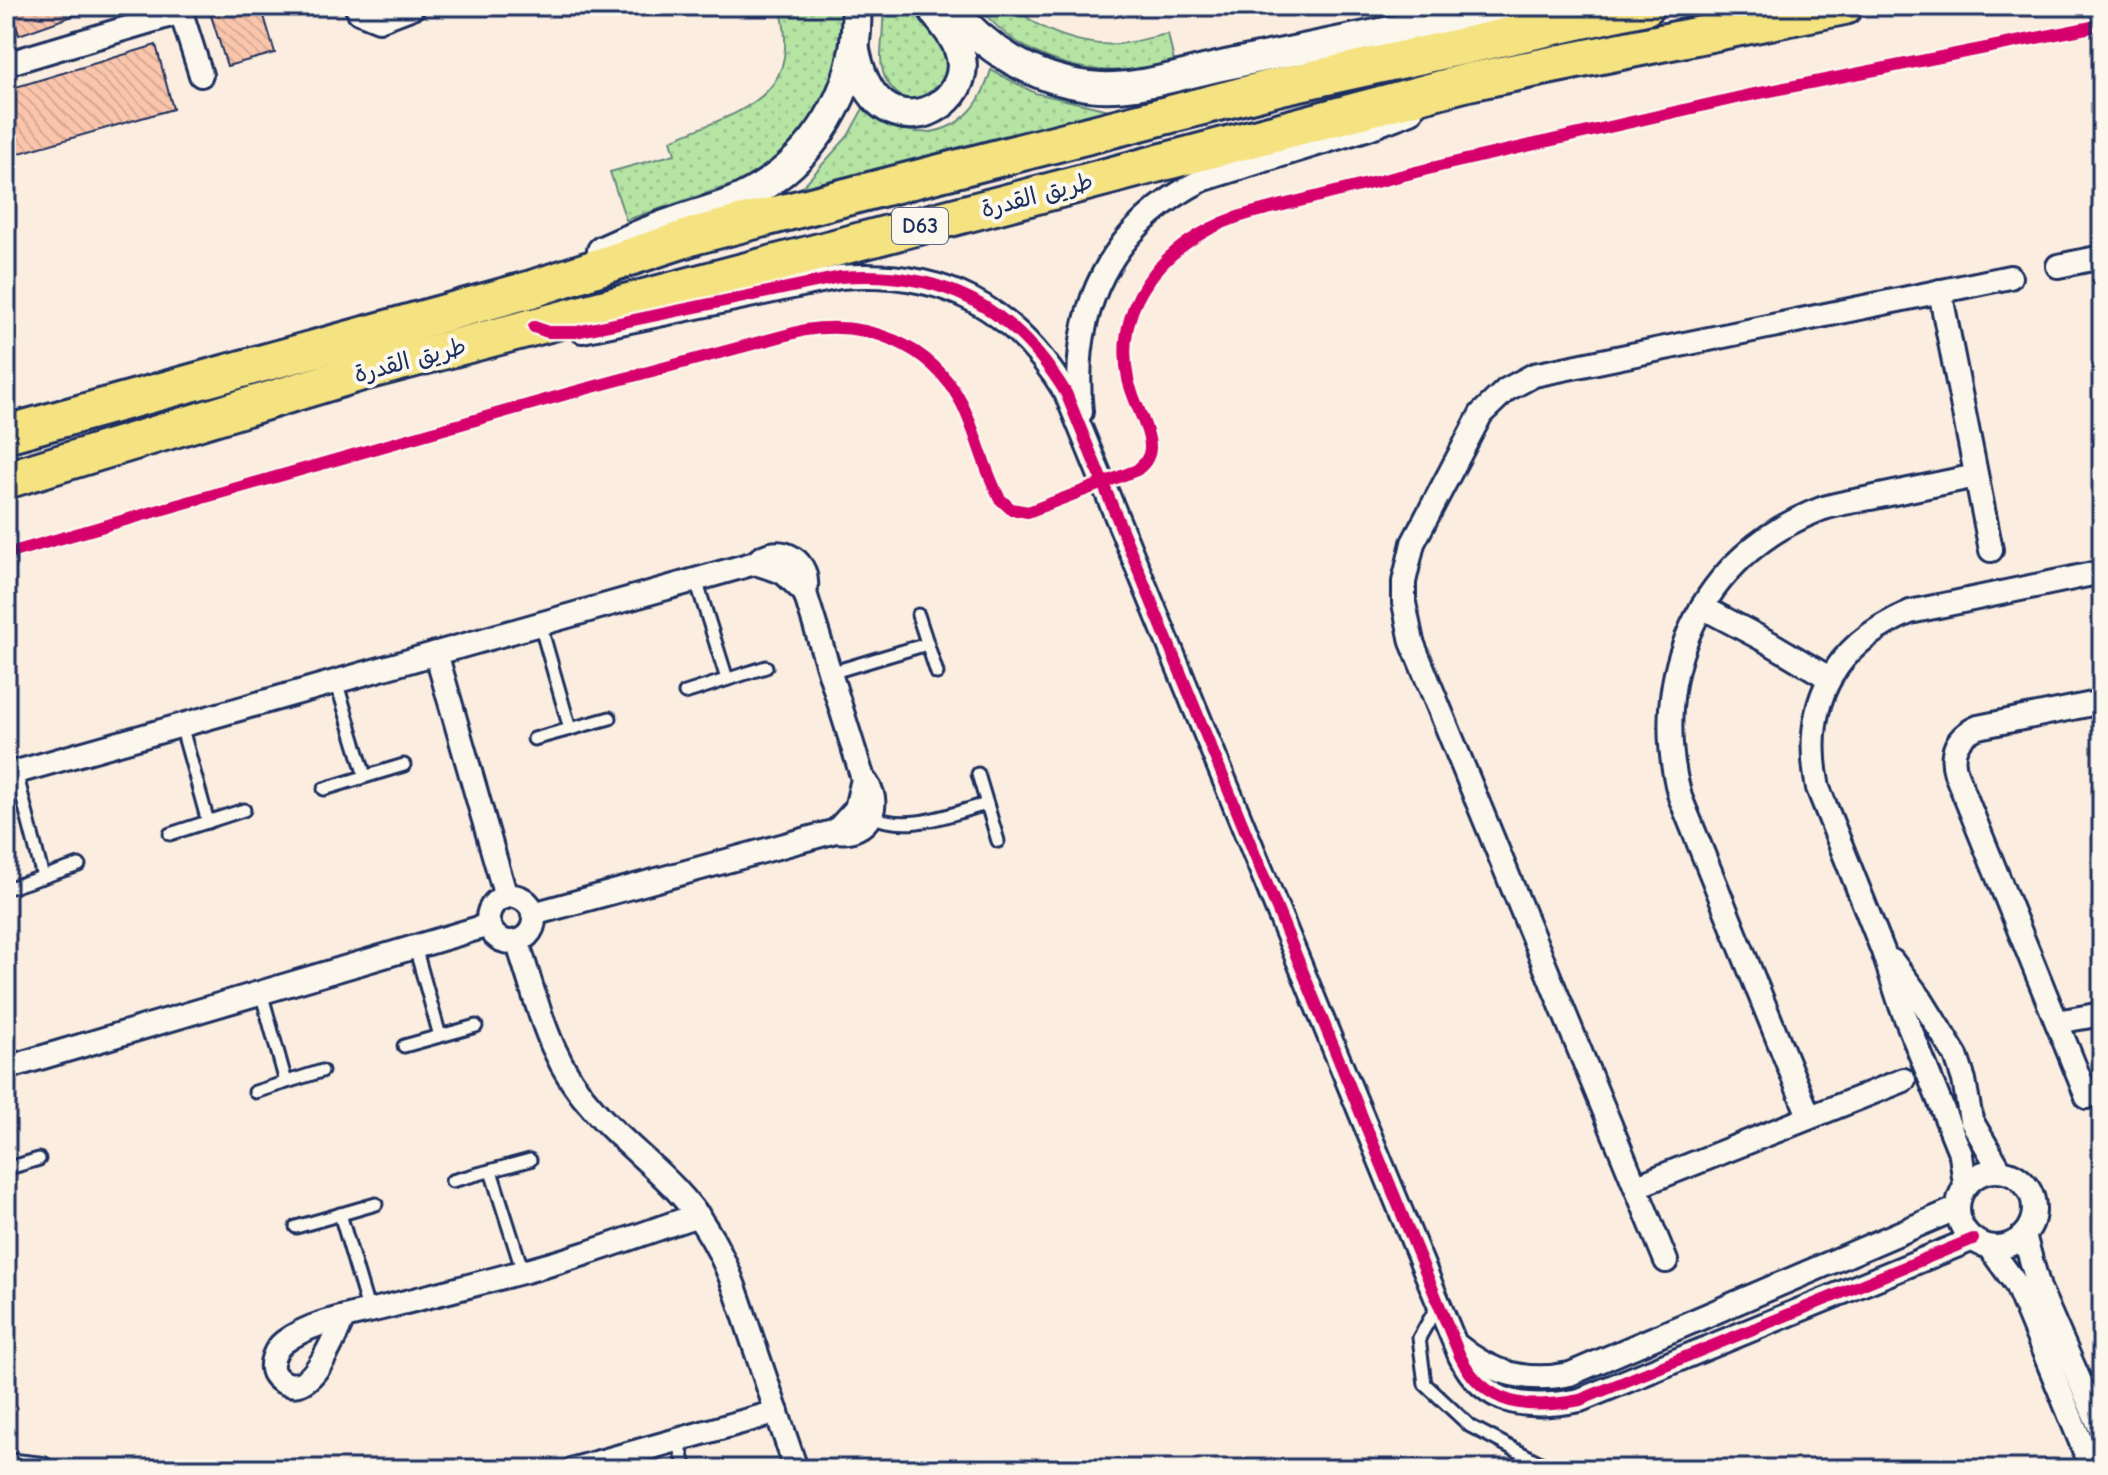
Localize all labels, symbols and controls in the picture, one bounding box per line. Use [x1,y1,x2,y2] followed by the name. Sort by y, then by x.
[978,167,1096,223] street label: طريق القدرة
[892,208,948,244] road number: D63
[351,332,469,388] street label: طريق القدرة

